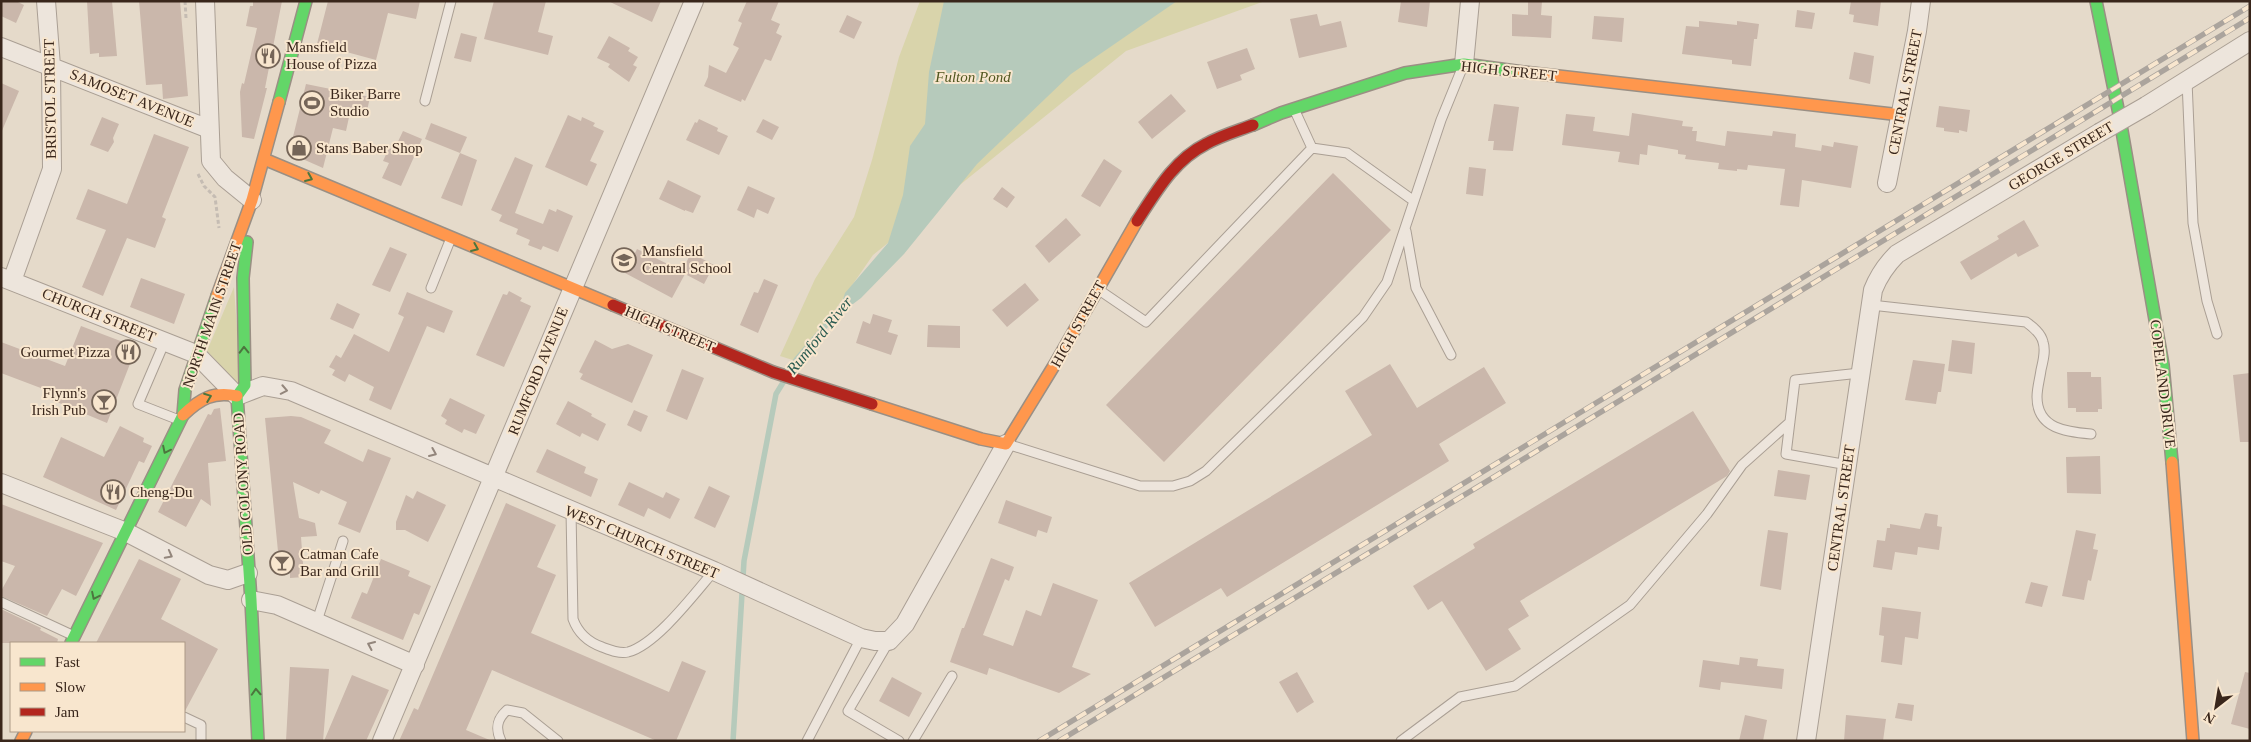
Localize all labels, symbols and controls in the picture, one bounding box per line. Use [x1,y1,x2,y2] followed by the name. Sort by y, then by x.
[1885,28,1925,156] street label: CENTRAL STREET
[41,39,59,159] street label: BRISTOL STREET
[286,39,377,72] place label: Mansfield House of Pizza
[255,43,281,69] restaurant icon: Mansfield House of Pizza
[1460,58,1558,84] street label: HIGH STREET
[68,66,196,130] street label: SAMOSET AVENUE
[934,69,1011,85] park label: Fulton Pond
[330,86,401,119] place label: Biker Barre Studio
[299,90,325,116] sports icon: Biker Barre Studio
[2006,118,2116,194] street label: GEORGE STREET
[286,135,312,161] shop icon: Stans Baber Shop
[316,140,423,156] place label: Stans Baber Shop
[305,172,313,182] one-way arrow
[179,240,245,390] street label: NORTH MAIN STREET
[470,241,479,252] one-way arrow
[642,243,732,276] place label: Mansfield Central School
[611,247,637,273] school or university icon: Mansfield Central School
[1048,278,1108,370] street label: HIGH STREET
[40,285,158,345] street label: CHURCH STREET
[783,293,857,379] water label: Rumford River
[623,303,717,355] street label: HIGH STREET
[505,305,571,437] street label: RUMFORD AVENUE
[2147,319,2179,449] street label: COPELAND DRIVE
[115,339,141,365] restaurant icon: Gourmet Pizza
[20,344,110,360] place label: Gourmet Pizza
[239,346,250,354] one-way arrow
[279,384,288,394] one-way arrow
[31,385,86,418] place label: Flynn's Irish Pub
[91,389,117,415] bar icon: Flynn's Irish Pub
[203,393,211,403] one-way arrow
[230,412,256,556] street label: OLD COLONY ROAD
[1824,444,1858,572] street label: CENTRAL STREET
[162,445,172,454] one-way arrow
[428,446,437,457] one-way arrow
[100,479,126,505] restaurant icon: Cheng-Du
[130,484,193,500] place label: Cheng-Du
[563,502,721,582] street label: WEST CHURCH STREET
[300,546,379,579] place label: Catman Cafe Bar and Grill
[164,549,173,559] one-way arrow
[269,550,295,576] bar icon: Catman Cafe Bar and Grill
[91,591,101,600] one-way arrow
[10,642,185,732] legend
[367,642,376,652] one-way arrow
[55,654,81,670] text: Fast
[55,679,86,695] text: Slow
[2191,682,2241,732] north arrow
[250,688,261,696] one-way arrow
[55,704,79,720] text: Jam
[2201,709,2218,727] text: N

